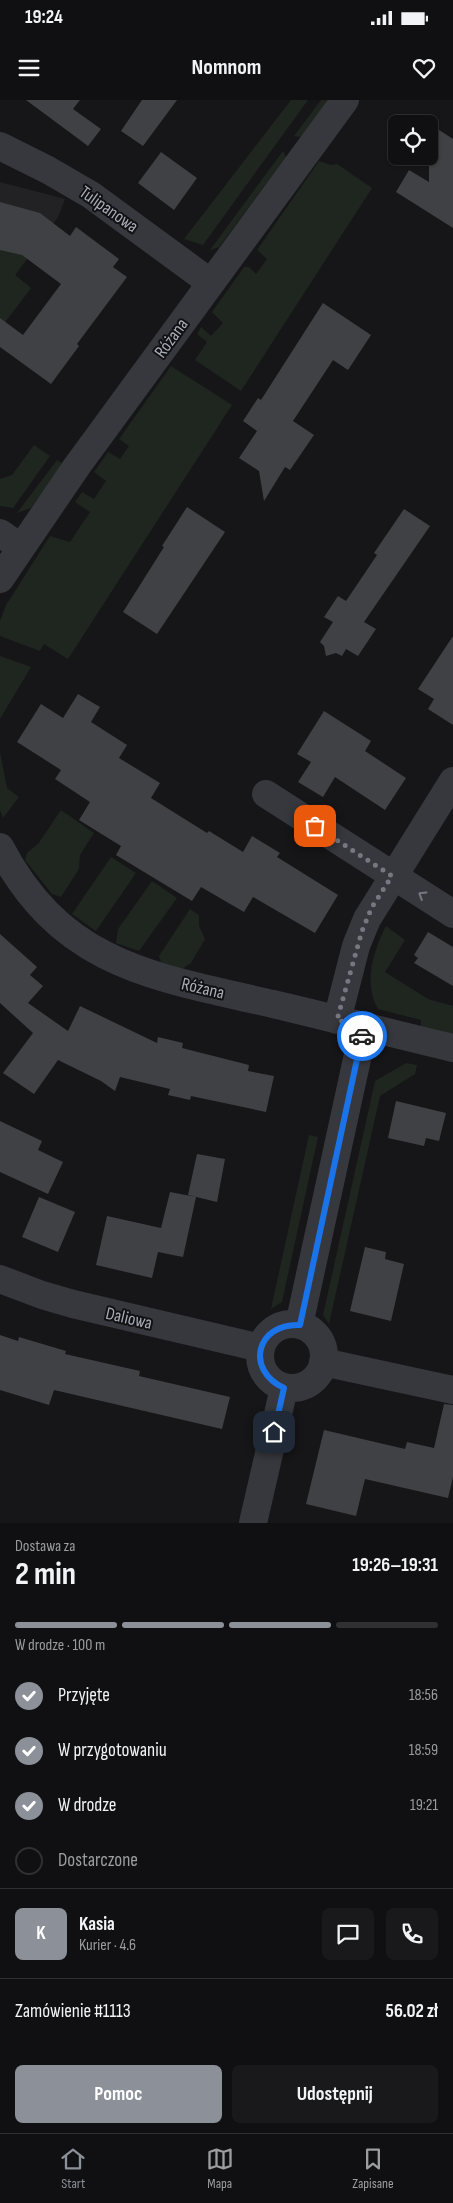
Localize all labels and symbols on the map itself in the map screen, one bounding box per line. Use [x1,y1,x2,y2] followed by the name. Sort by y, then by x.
[75,182,142,237] street label: Tulipanowa
[150,314,193,362] street label: Różana
[294,805,336,847] pin
[419,892,428,901] one-way arrow
[179,973,226,1004] street label: Różana
[337,1011,387,1061] courier
[104,1303,154,1334] street label: Daliowa
[253,1411,295,1453] pin

